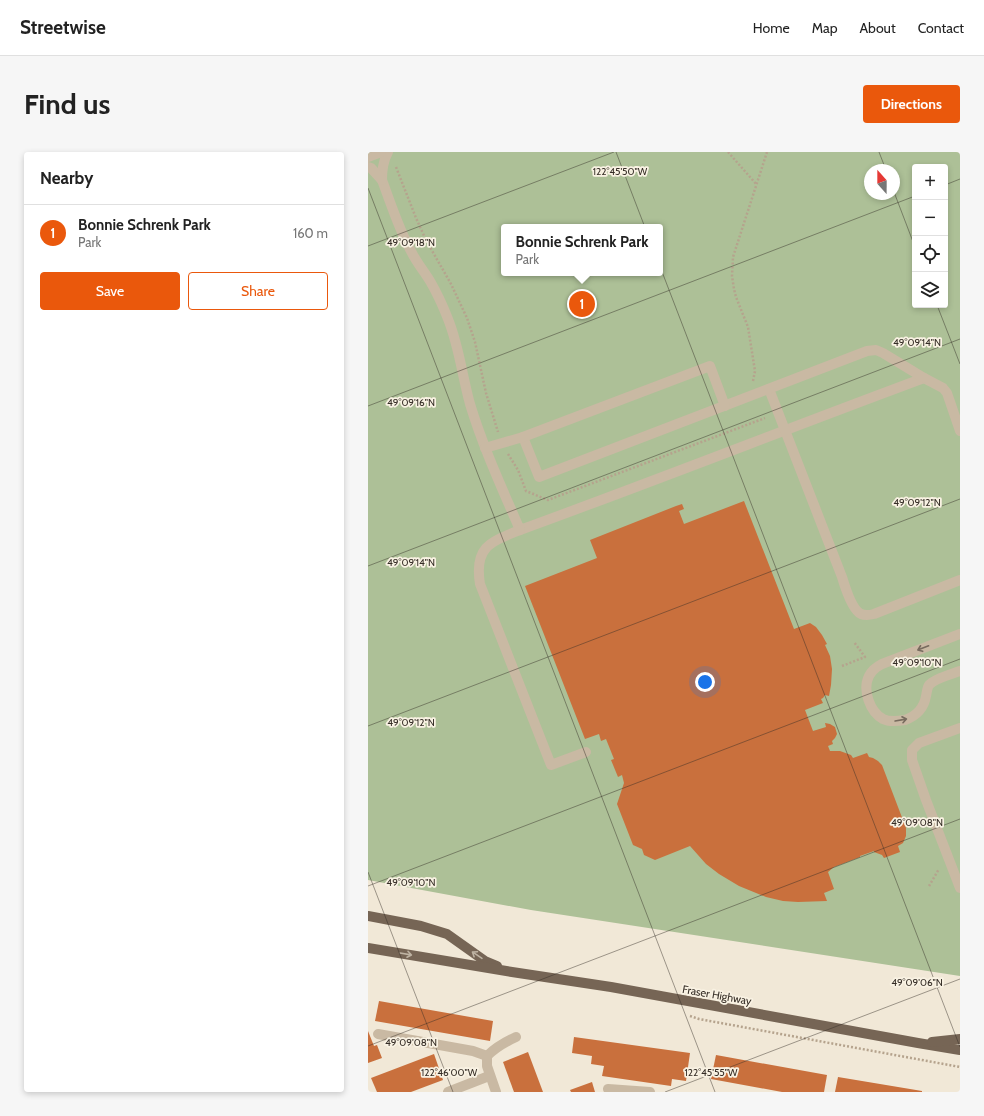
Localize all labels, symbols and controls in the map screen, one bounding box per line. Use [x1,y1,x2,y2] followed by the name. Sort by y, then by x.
[20,16,106,39] text: Streetwise
[753,19,790,37] text: Home
[812,19,837,37] text: Map
[859,19,896,37] text: About
[918,19,964,37] text: Contact
[863,85,960,123] button: Directions
[24,87,110,121] text: Find us
[864,164,900,200] north arrow
[912,164,948,308] map controls
[912,164,948,200] button: +
[593,165,648,178] text: 122°45'50"W
[40,168,93,188] text: Nearby
[912,200,948,236] button: −
[78,216,211,234] text: Bonnie Schrenk Park
[501,224,663,276] popup
[51,225,55,241] text: 1
[293,225,328,241] text: 160 m
[516,233,648,251] text: Bonnie Schrenk Park
[78,234,101,250] text: Park
[387,236,435,249] text: 49°09'18"N
[912,236,948,272] button: locate
[516,251,539,267] text: Park
[40,272,180,310] button: Save
[188,272,328,310] button: Share
[912,272,948,308] button: layers
[569,289,595,319] pin: 1
[893,336,941,349] text: 49°09'14"N
[387,396,435,409] text: 49°09'16"N
[893,496,941,509] text: 49°09'12"N
[387,556,435,569] text: 49°09'14"N
[918,644,930,652] one-way arrow
[892,656,942,669] text: 49°09'10"N
[695,672,715,692] your location
[894,715,907,723] one-way arrow
[387,716,435,729] text: 49°09'12"N
[891,816,943,829] text: 49°09'08"N
[386,876,436,889] text: 49°09'10"N
[400,950,413,958] one-way arrow
[471,951,482,959] one-way arrow
[891,976,943,989] text: 49°09'06"N
[681,982,753,1008] street label: Fraser Highway
[385,1036,437,1049] text: 49°09'08"N
[421,1066,478,1079] text: 122°46'00"W
[685,1066,738,1079] text: 122°45'55"W

